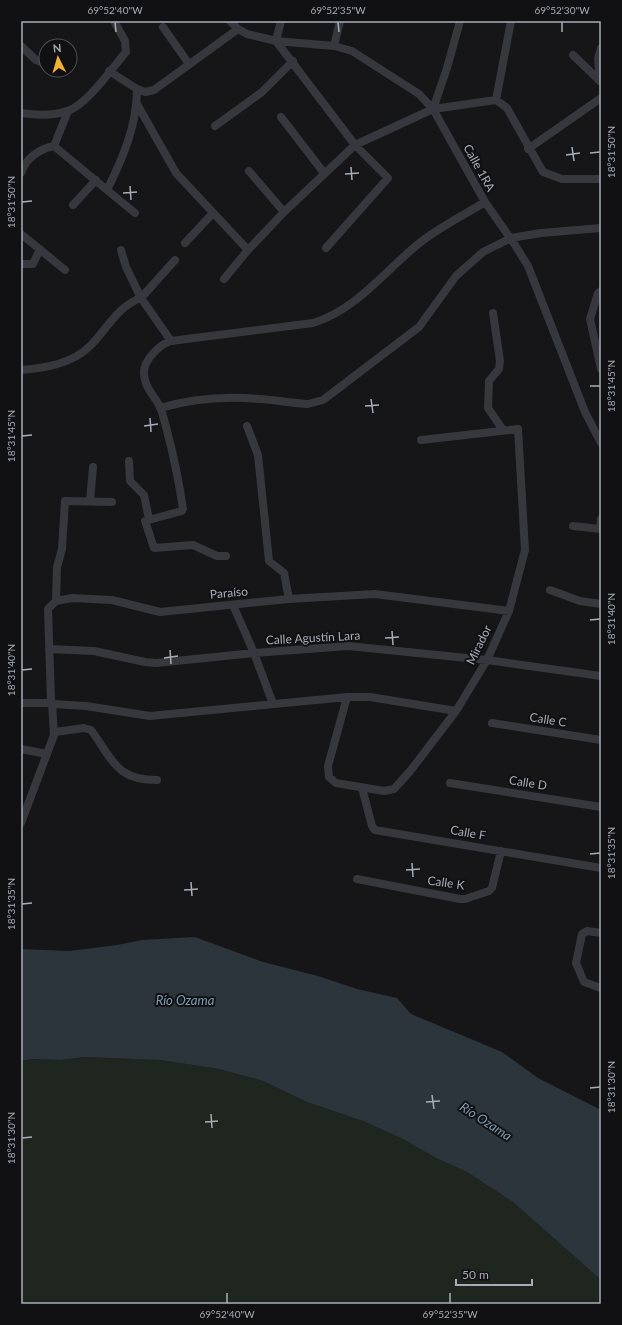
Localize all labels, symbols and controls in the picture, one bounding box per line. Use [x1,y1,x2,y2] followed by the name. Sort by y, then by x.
[87,4,143,16] text: 69°52'40"W
[310,4,366,16] text: 69°52'35"W
[534,4,590,16] text: 69°52'30"W
[38,38,78,78] north arrow
[52,41,62,54] text: N
[605,126,617,178] text: 18°31'50"N
[460,142,499,195] street label: Calle 1RA
[5,176,17,228] text: 18°31'50"N
[605,360,617,412] text: 18°31'45"N
[5,410,17,462] text: 18°31'45"N
[209,583,249,602] street label: Paraíso
[605,593,617,645] text: 18°31'40"N
[463,622,495,667] street label: Mirador
[265,628,361,647] street label: Calle Agustín Lara
[5,644,17,696] text: 18°31'40"N
[529,709,568,730] street label: Calle C
[508,772,548,793] street label: Calle D
[449,822,487,843] street label: Calle F
[605,827,617,879] text: 18°31'35"N
[427,873,465,893] street label: Calle K
[5,878,17,930] text: 18°31'35"N
[156,992,215,1008] water label: Río Ozama
[605,1061,617,1113] text: 18°31'30"N
[457,1098,515,1144] water label: Río Ozama
[5,1112,17,1164] text: 18°31'30"N
[456,1261,532,1287] scale bar
[462,1267,489,1282] text: 50 m
[199,1308,255,1320] text: 69°52'40"W
[422,1308,478,1320] text: 69°52'35"W

